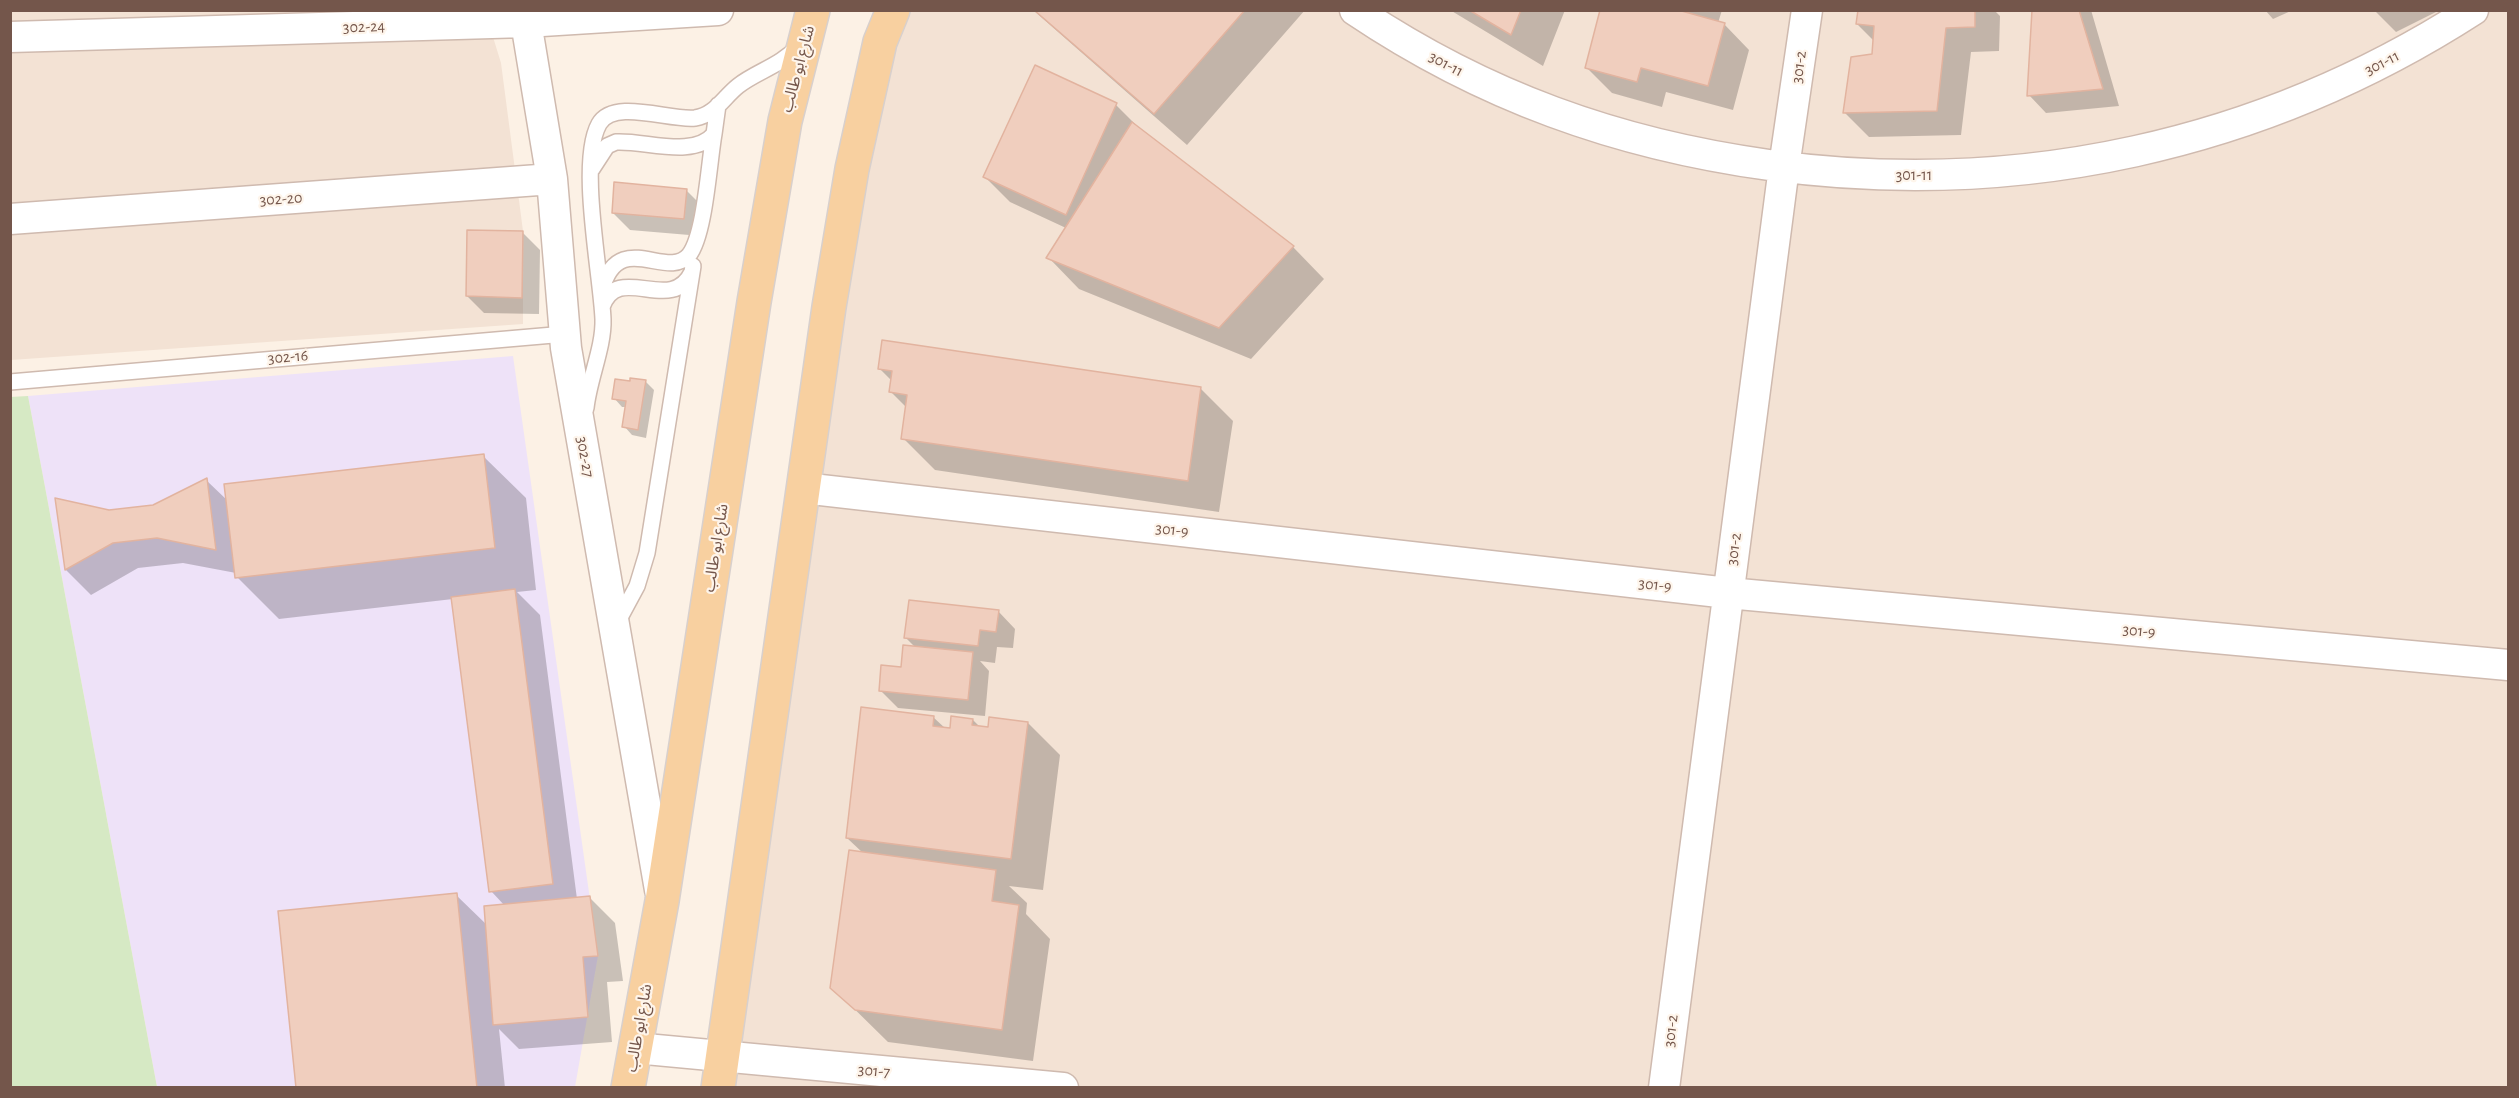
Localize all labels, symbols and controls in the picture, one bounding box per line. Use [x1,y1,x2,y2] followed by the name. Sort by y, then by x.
[343,17,385,37] street label: 302-24
[777,23,819,115] street label: شارع ابو طالب
[2361,46,2403,80] street label: 301-11
[1425,47,1467,81] street label: 301-11
[1787,49,1811,85] street label: 301-2
[1896,165,1932,185] street label: 301-11
[259,188,303,210] street label: 302-20
[267,346,309,368] street label: 302-16
[572,435,598,479] street label: 302-27
[700,502,732,594] street label: شارع ابو طالب
[1155,519,1189,541] street label: 301-9
[1722,531,1746,567] street label: 301-2
[1638,574,1672,596] street label: 301-9
[2122,620,2156,642] street label: 301-9
[622,982,656,1074] street label: شارع ابو طالب
[1659,1014,1683,1048] street label: 301-2
[857,1060,891,1082] street label: 301-7

